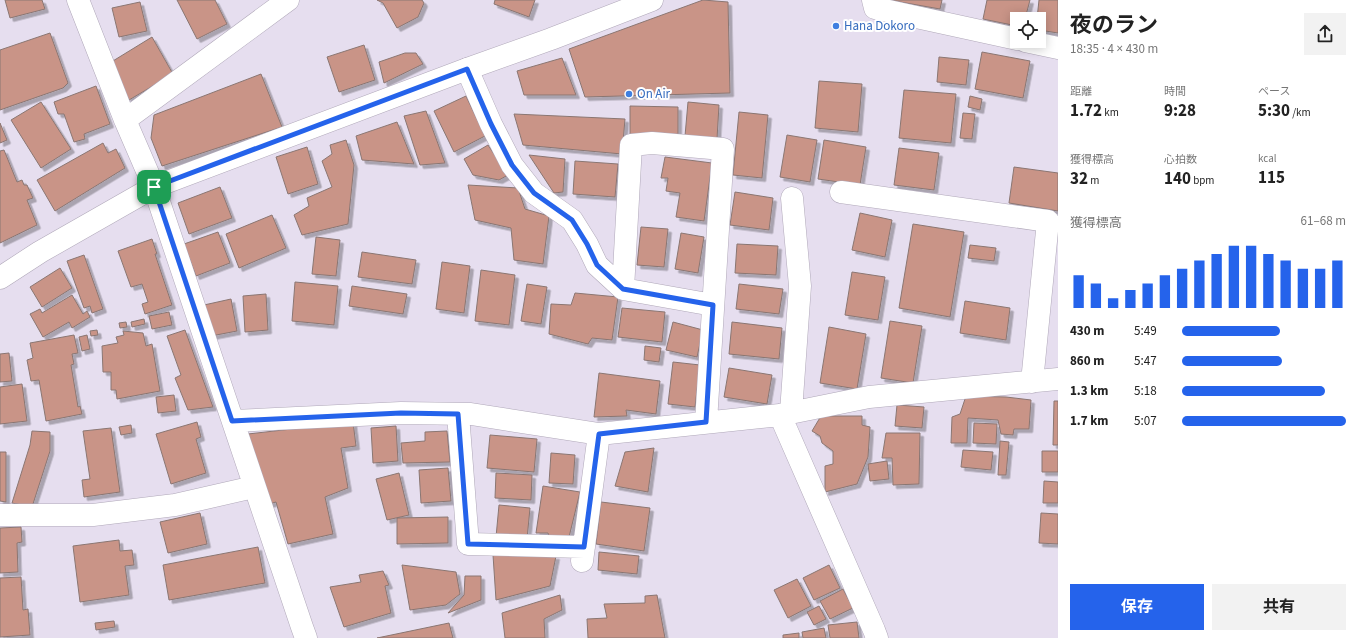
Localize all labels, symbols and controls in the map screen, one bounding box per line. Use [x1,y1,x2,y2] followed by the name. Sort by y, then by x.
[1070,9,1158,41] text: 夜のラン
[1010,12,1046,48] map controls
[1010,12,1046,48] button: locate
[1304,13,1346,55] button: share
[844,17,915,35] place label: Hana Dokoro
[831,21,841,31] marker: Hana Dokoro
[1070,40,1158,58] text: 18:35 · 4 × 430 m
[1070,84,1092,99] text: 距離
[1164,84,1186,99] text: 時間
[1258,84,1290,99] text: ペース
[637,85,671,103] place label: On Air
[624,89,634,99] marker: On Air
[1070,99,1102,123] text: 1.72
[1164,99,1196,123] text: 9:28
[1258,99,1290,123] text: 5:30
[1102,105,1119,120] text: km
[1290,105,1311,120] text: /km
[1258,151,1277,166] text: kcal
[1070,152,1114,167] text: 獲得標高
[1164,152,1197,167] text: 心拍数
[1258,166,1285,190] text: 115
[1070,167,1088,191] text: 32
[1164,167,1191,191] text: 140
[137,170,171,204] pin
[1088,173,1099,188] text: m
[1191,173,1214,188] text: bpm
[143,176,165,198] icon: arrive
[1301,212,1346,230] text: 61–68 m
[1070,214,1122,232] text: 獲得標高
[1070,322,1104,340] text: 430 m
[1134,322,1157,340] text: 5:49
[1070,352,1104,370] text: 860 m
[1134,352,1157,370] text: 5:47
[1070,382,1109,400] text: 1.3 km
[1134,382,1157,400] text: 5:18
[1070,412,1109,430] text: 1.7 km
[1134,412,1157,430] text: 5:07
[1070,584,1204,630] button: 保存
[1212,584,1346,630] button: 共有

